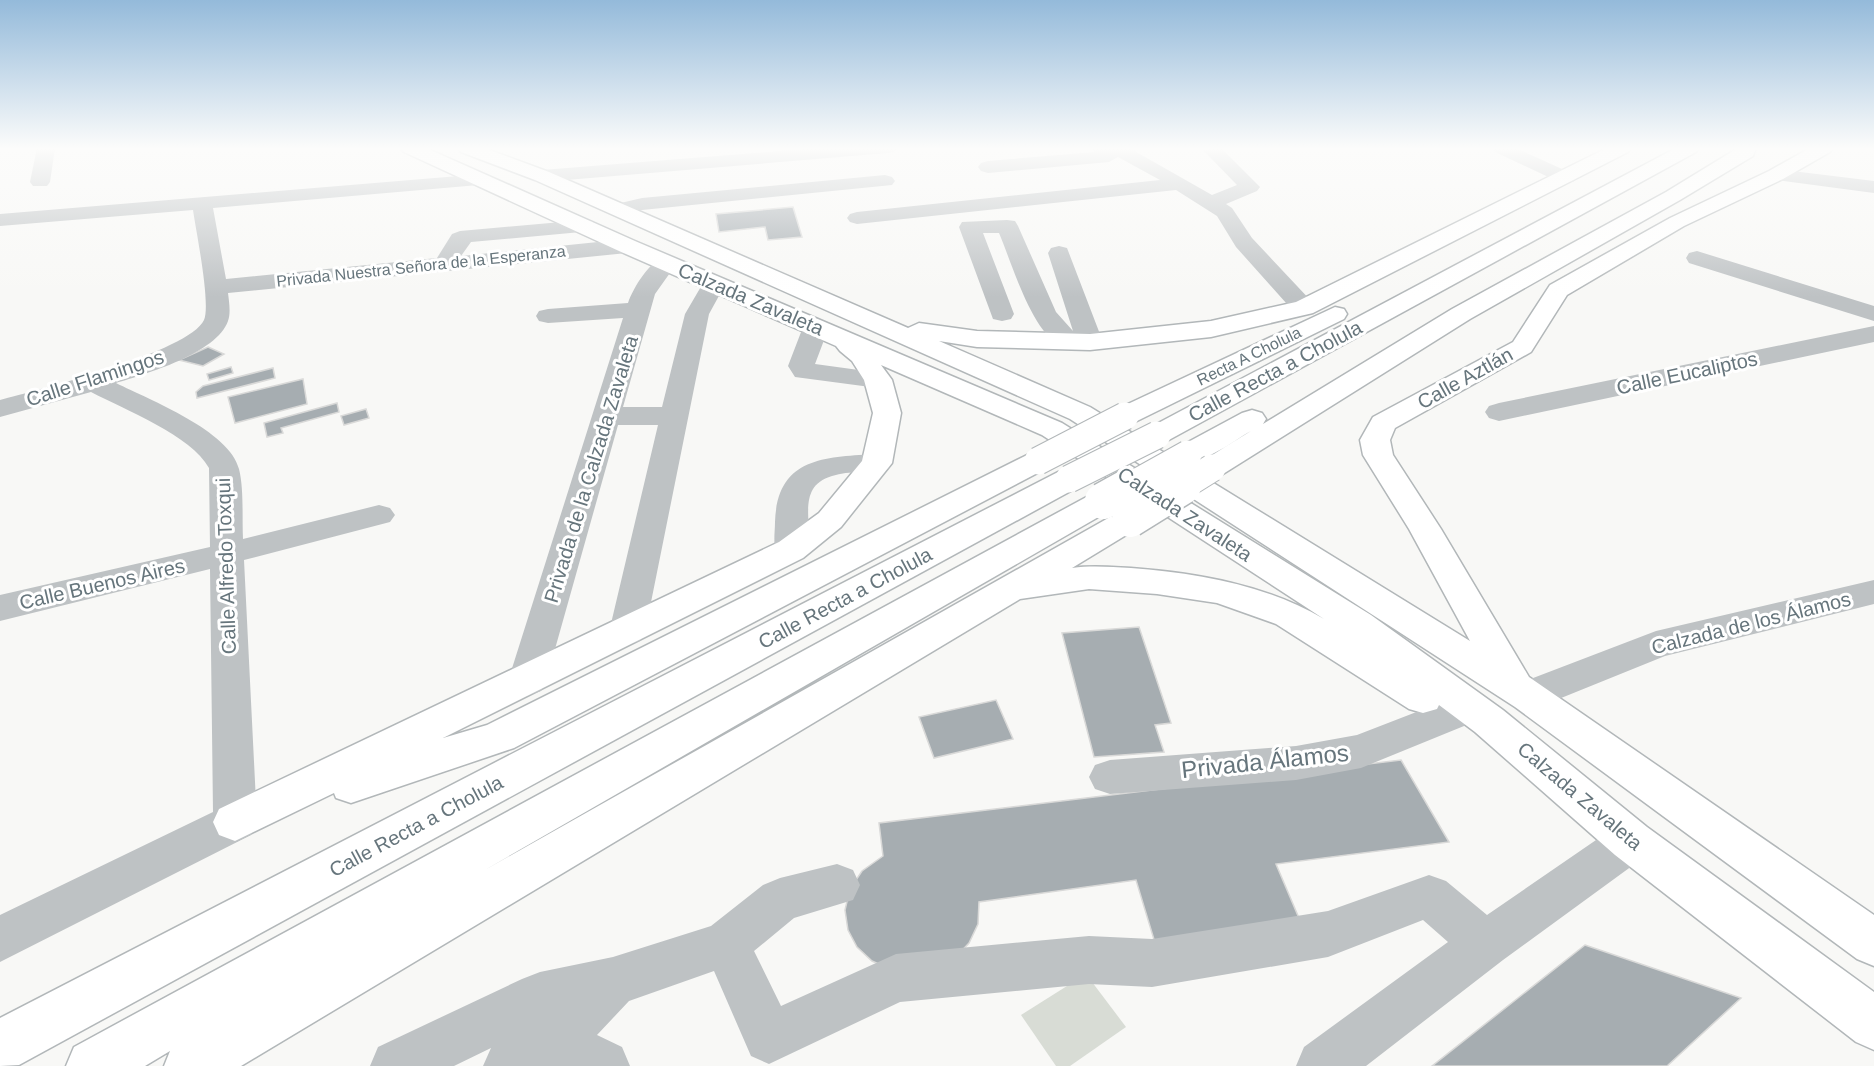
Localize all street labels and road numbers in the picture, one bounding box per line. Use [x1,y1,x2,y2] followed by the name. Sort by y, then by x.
[275,242,567,290] street label: Privada Nuestra Señora de la Esperanza
[675,258,828,340] street label: Calzada Zavaleta
[1184,315,1366,426] street label: Calle Recta a Cholula
[1194,323,1304,389] street label: Recta A Cholula
[540,332,642,605] street label: Privada de la Calzada Zavaleta
[1413,343,1517,413] street label: Calle Aztlán
[23,345,167,411] street label: Calle Flamingos
[1615,347,1759,399] street label: Calle Eucaliptos
[1114,462,1257,566] street label: Calzada Zavaleta
[212,477,240,655] street label: Calle Alfredo Toxqui
[754,542,936,653] street label: Calle Recta a Cholula
[17,554,187,614] street label: Calle Buenos Aires
[1649,588,1853,658] street label: Calzada de los Álamos
[1513,738,1647,855] street label: Calzada Zavaleta
[1180,739,1350,783] street label: Privada Álamos
[325,770,507,881] street label: Calle Recta a Cholula

